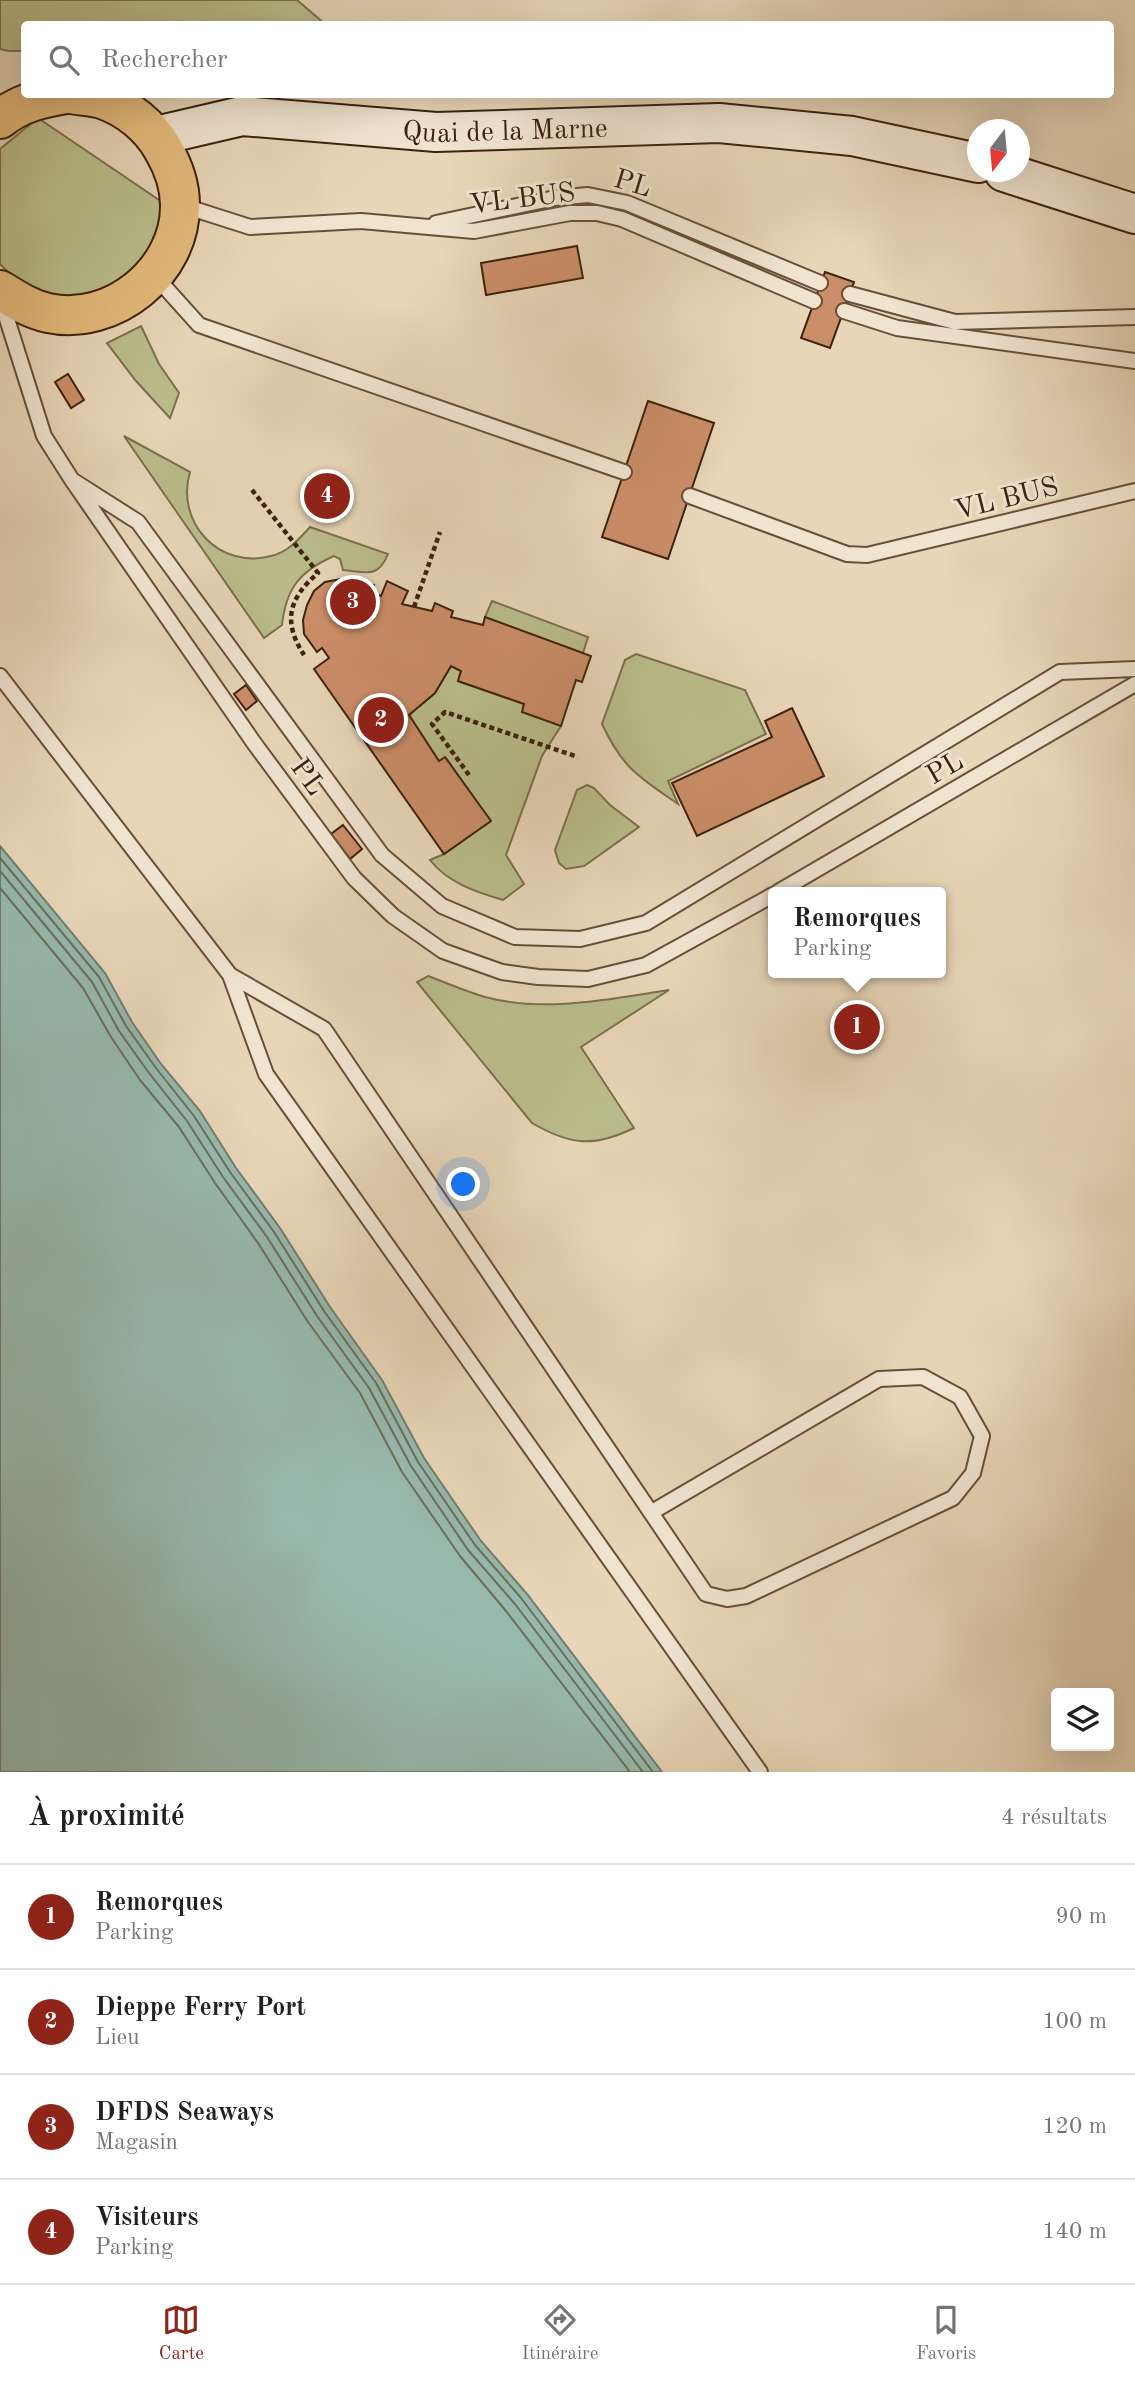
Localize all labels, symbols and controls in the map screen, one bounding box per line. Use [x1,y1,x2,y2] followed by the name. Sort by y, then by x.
[21,21,1114,98] search box
[45,41,83,79] icon: search
[101,47,228,73] text: Rechercher
[401,116,608,149] street label: Quai de la Marne
[967,119,1030,182] north arrow
[610,166,654,204] street label: PL
[468,180,577,220] street label: VL BUS
[304,470,350,522] pin: 4
[952,473,1062,526] street label: VL BUS
[330,576,376,628] pin: 3
[358,694,404,746] pin: 2
[922,748,969,791] street label: PL
[284,754,329,801] street label: PL
[768,887,946,978] popup
[793,906,921,932] text: Remorques
[793,937,872,960] text: Parking
[834,1001,880,1053] pin: 1
[446,1167,480,1201] your location
[1051,1688,1114,1751] map controls
[1051,1688,1114,1751] button: layers
[28,1802,185,1832] text: À proximité
[1001,1806,1107,1829] text: 4 résultats
[95,1890,223,1916] text: Remorques
[44,1905,58,1928] text: 1
[1056,1905,1107,1928] text: 90 m
[95,1921,173,1944] text: Parking
[95,1995,306,2021] text: Dieppe Ferry Port
[44,2010,58,2033] text: 2
[1042,2010,1107,2033] text: 100 m
[95,2026,139,2049] text: Lieu
[95,2100,274,2126] text: DFDS Seaways
[44,2115,58,2138] text: 3
[1042,2115,1107,2138] text: 120 m
[95,2131,178,2154] text: Magasin
[95,2205,198,2231] text: Visiteurs
[44,2220,58,2243] text: 4
[1042,2220,1107,2243] text: 140 m
[95,2236,173,2259] text: Parking
[159,2301,204,2366] tab: Carte
[522,2301,599,2366] tab: Itinéraire
[916,2301,976,2366] tab: Favoris

